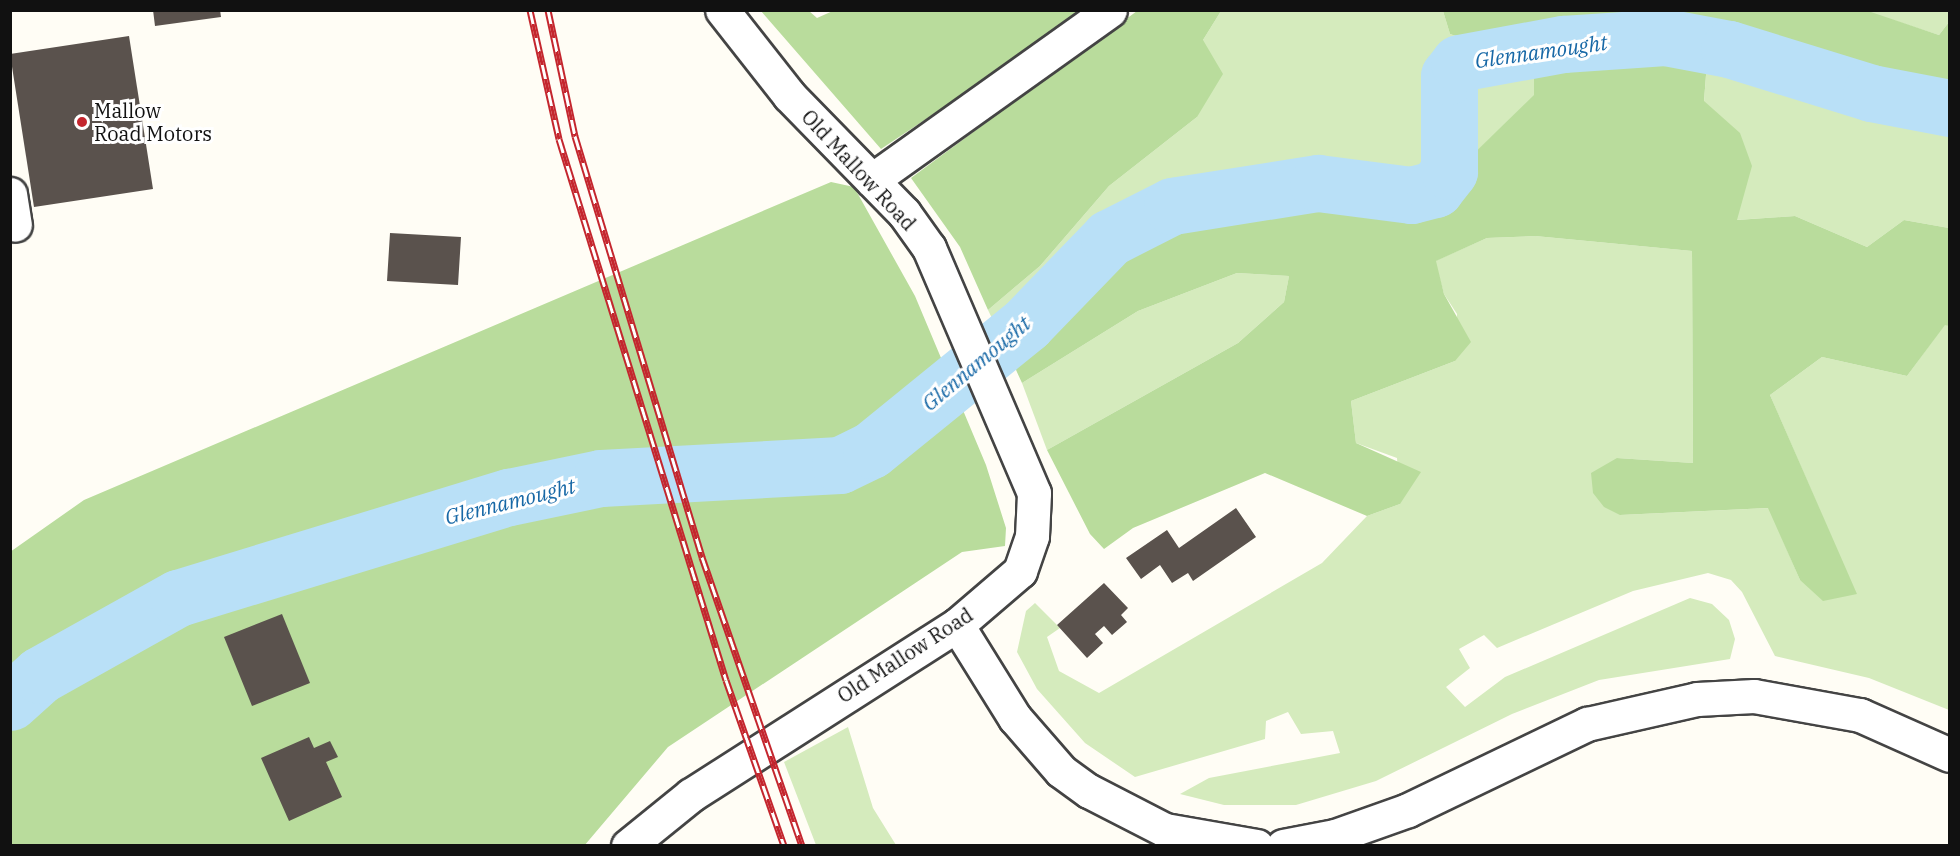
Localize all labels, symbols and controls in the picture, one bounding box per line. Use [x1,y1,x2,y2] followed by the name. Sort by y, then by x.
[1473,29,1609,73] water label: Glennamought
[94,98,212,145] place label: Mallow Road Motors
[797,105,921,235] street label: Old Mallow Road
[75,115,89,129] marker: Mallow Road Motors
[917,310,1035,416] water label: Glennamought
[442,473,578,529] water label: Glennamought
[833,602,977,708] street label: Old Mallow Road

